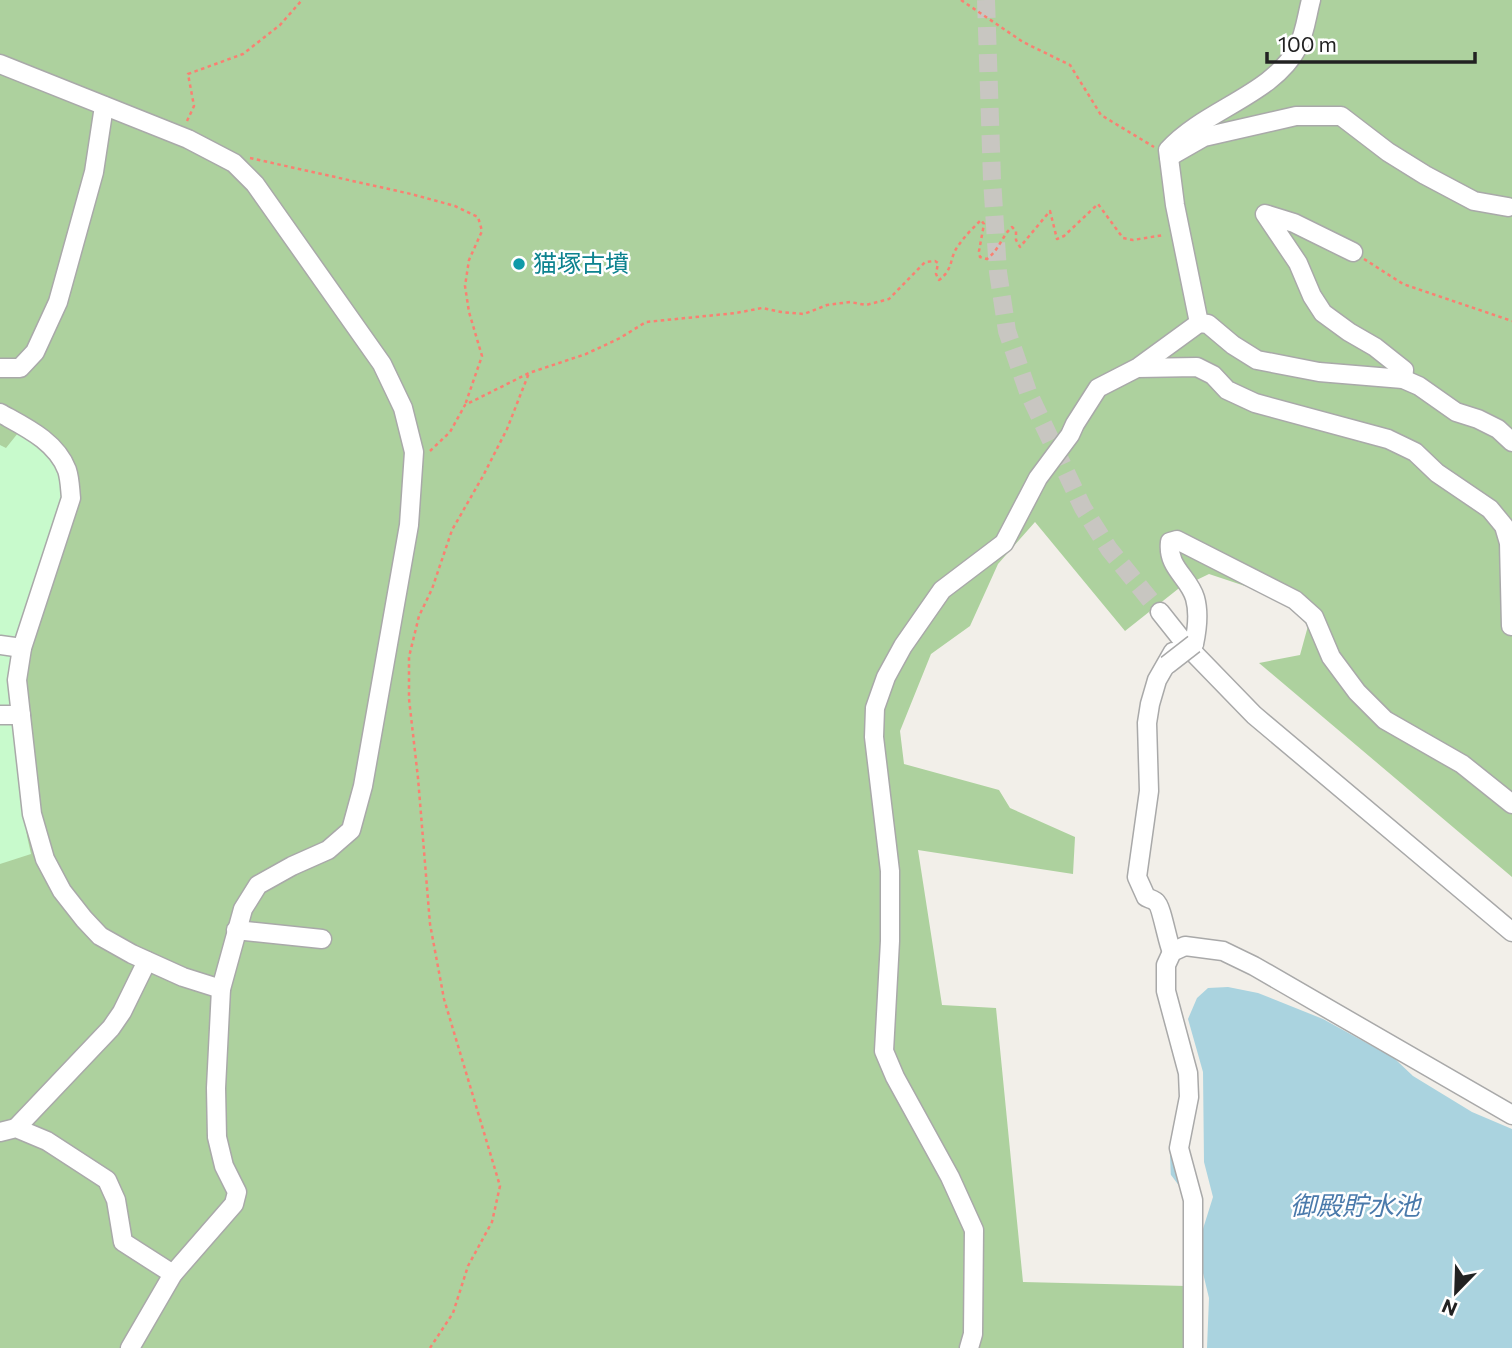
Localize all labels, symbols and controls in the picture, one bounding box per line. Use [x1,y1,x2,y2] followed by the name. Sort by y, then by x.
[1267,21,1475,65] scale bar
[1278,31,1337,56] text: 100 m
[533,248,629,277] place label: 猫塚古墳
[511,256,527,272] marker: 猫塚古墳
[1290,1189,1423,1220] water label: 御殿貯水池
[1421,1257,1491,1327] north arrow
[1438,1295,1460,1321] text: N

